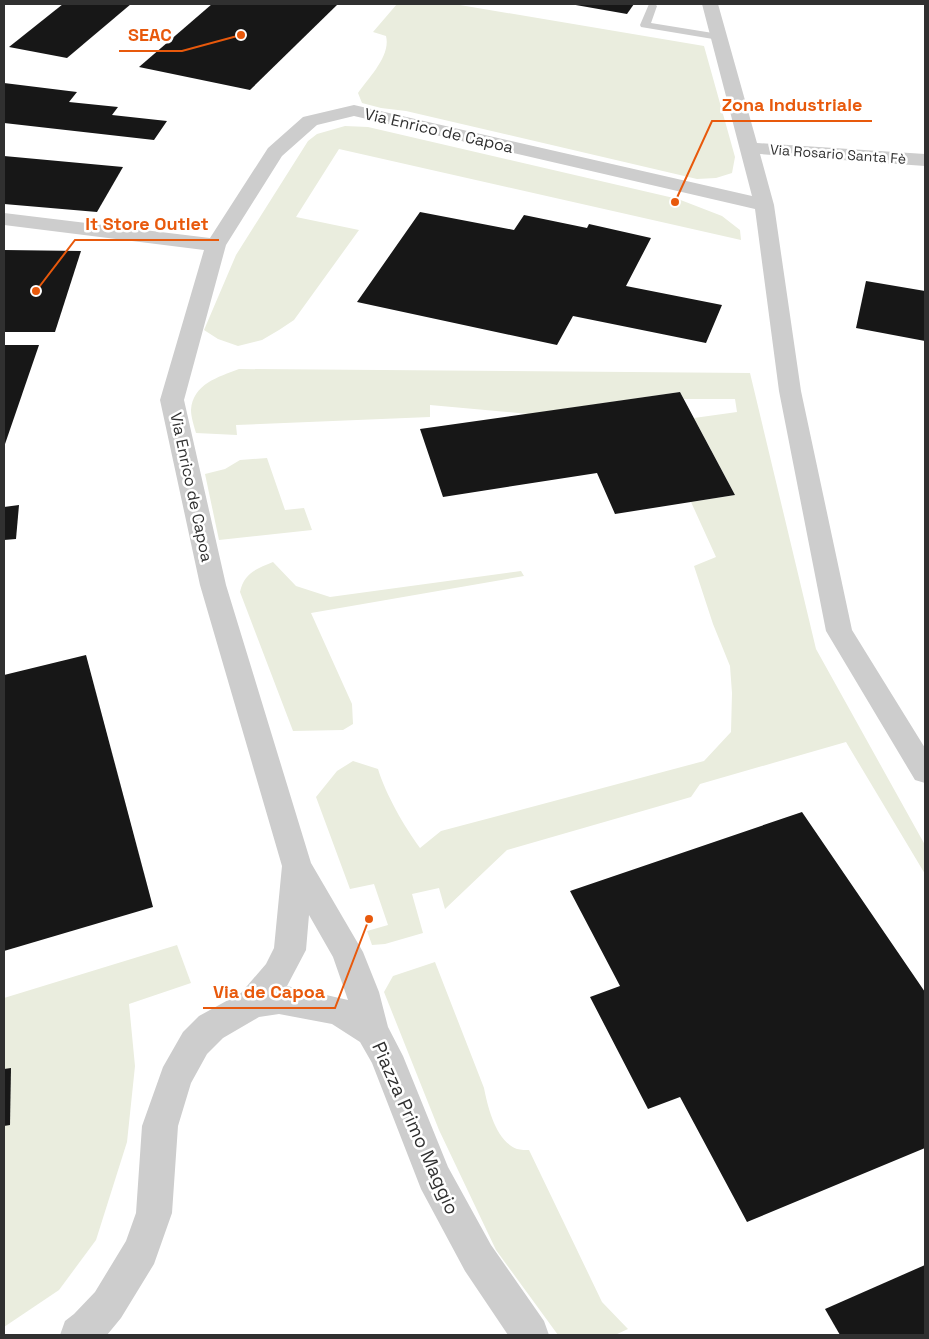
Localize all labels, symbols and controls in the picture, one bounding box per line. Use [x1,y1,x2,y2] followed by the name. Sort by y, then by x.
[119,18,182,51] callout: SEAC
[128,23,172,46] text: SEAC
[712,88,872,121] callout: Zona Industriale
[722,93,862,116] text: Zona Industriale
[362,103,515,158] street label: Via Enrico de Capoa
[769,140,907,168] street label: Via Rosario Santa Fè
[75,207,219,240] callout: It Store Outlet
[85,212,209,235] text: It Store Outlet
[165,410,218,564] street label: Via Enrico de Capoa
[203,975,335,1008] callout: Via de Capoa
[213,980,326,1003] text: Via de Capoa
[366,1038,465,1219] street label: Piazza Primo Maggio

